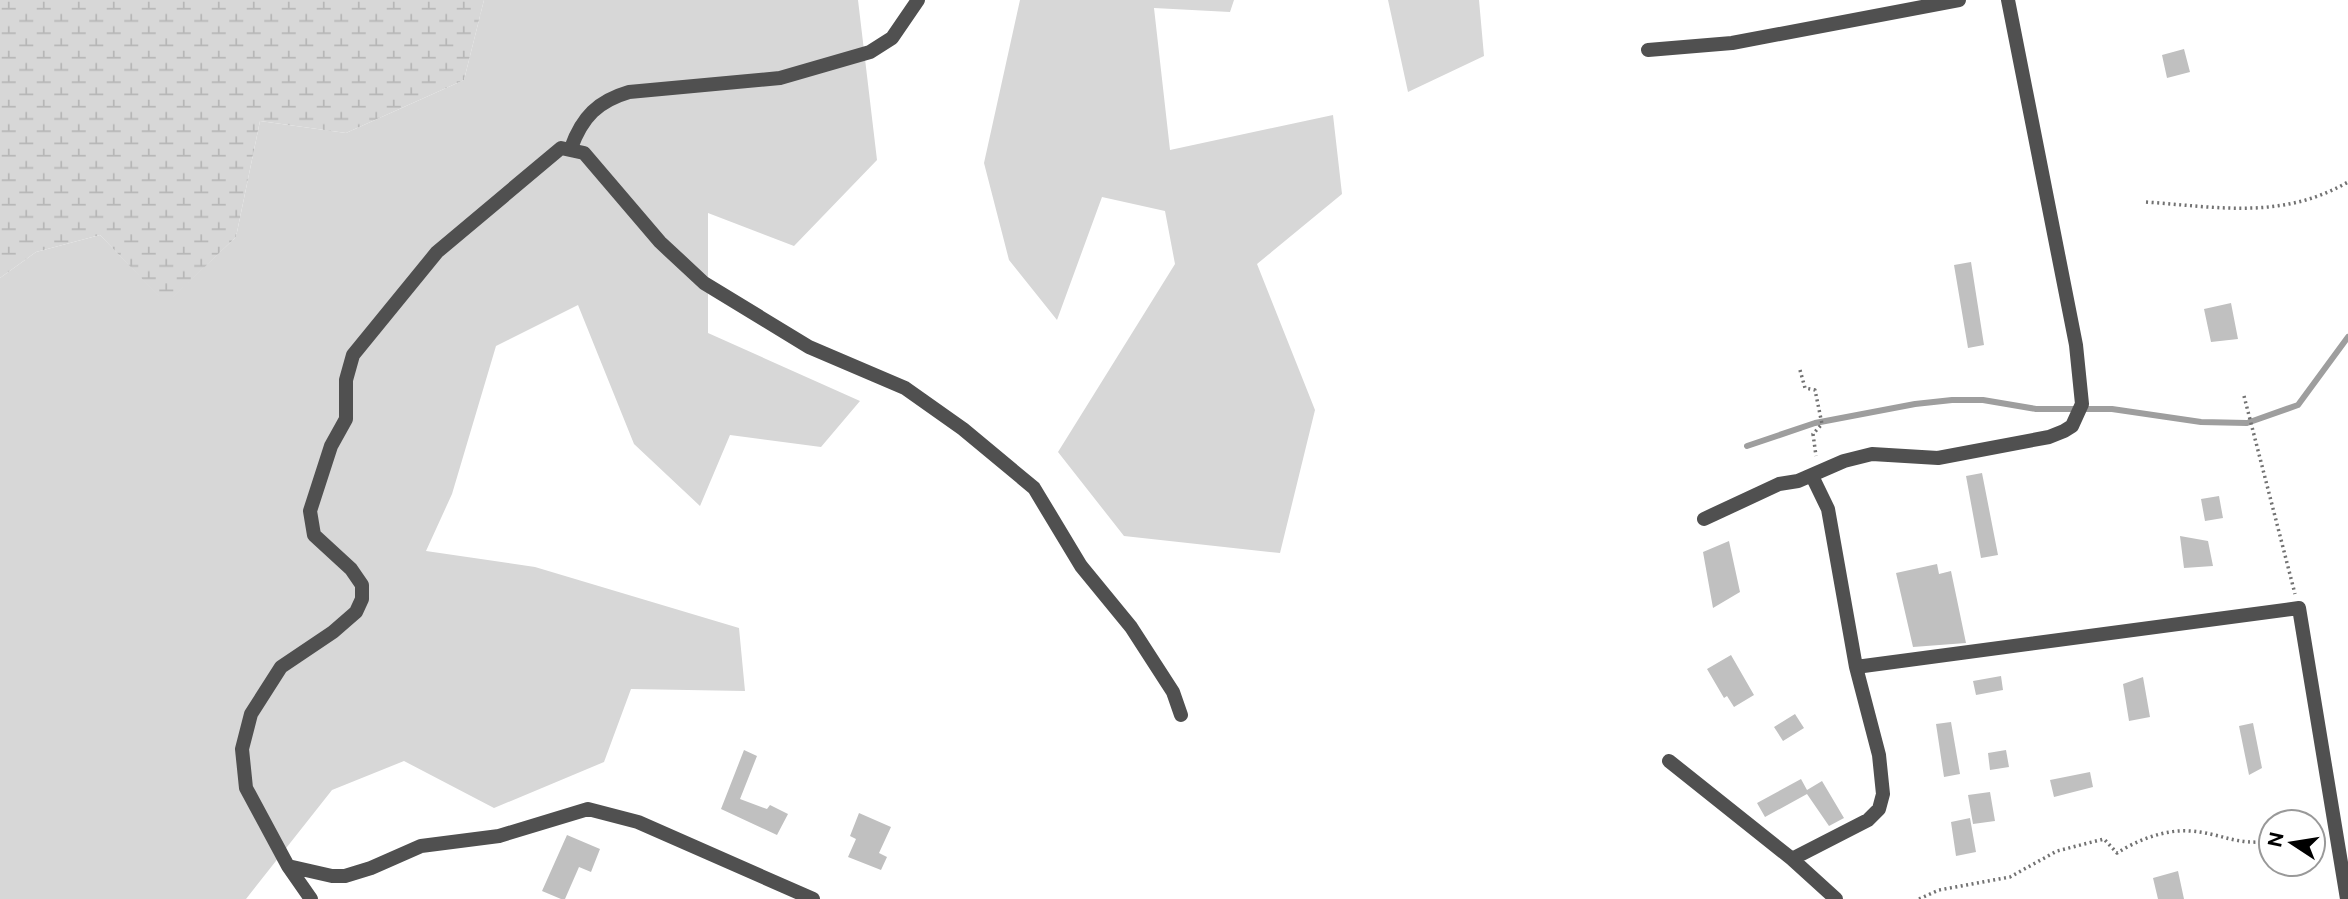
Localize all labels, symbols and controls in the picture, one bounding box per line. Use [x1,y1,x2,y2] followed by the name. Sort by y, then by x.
[2257,808,2327,878] north arrow
[2263,830,2288,849] text: N

